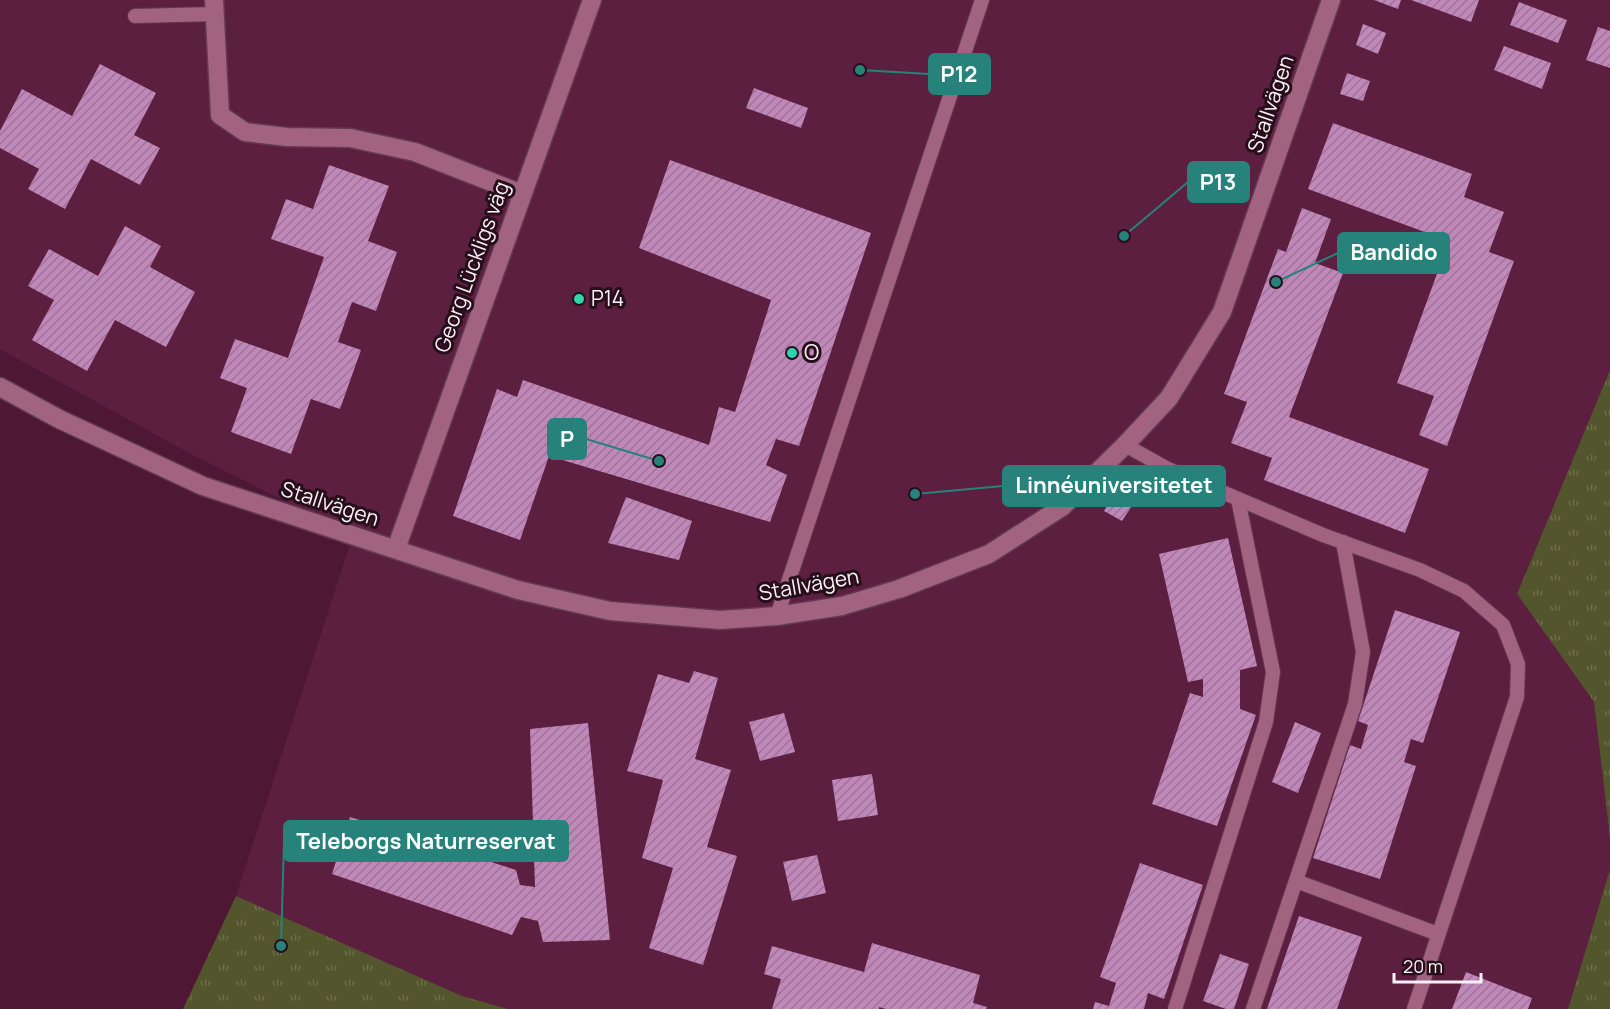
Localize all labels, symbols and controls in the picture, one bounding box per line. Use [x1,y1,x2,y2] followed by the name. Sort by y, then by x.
[1240,51,1300,156] street label: Stallvägen
[929,54,990,94] callout: P12
[941,59,977,89] text: P12
[1188,162,1249,202] callout: P13
[1200,167,1236,197] text: P13
[427,177,515,356] street label: Georg Lückligs väg
[1338,233,1449,273] callout: Bandido
[1350,237,1438,267] text: Bandido
[591,284,624,312] place label: P14
[572,292,586,306] marker: P14
[804,338,819,366] place label: O
[785,346,799,360] marker: O
[548,419,586,459] callout: P
[560,424,574,454] text: P
[1003,466,1225,506] callout: Linnéuniversitetet
[1015,470,1213,500] text: Linnéuniversitetet
[278,474,383,532] street label: Stallvägen
[756,561,861,607] street label: Stallvägen
[284,821,568,861] callout: Teleborgs Naturreservat
[296,826,556,856] text: Teleborgs Naturreservat
[1394,946,1481,984] scale bar
[1403,954,1443,978] text: 20 m

